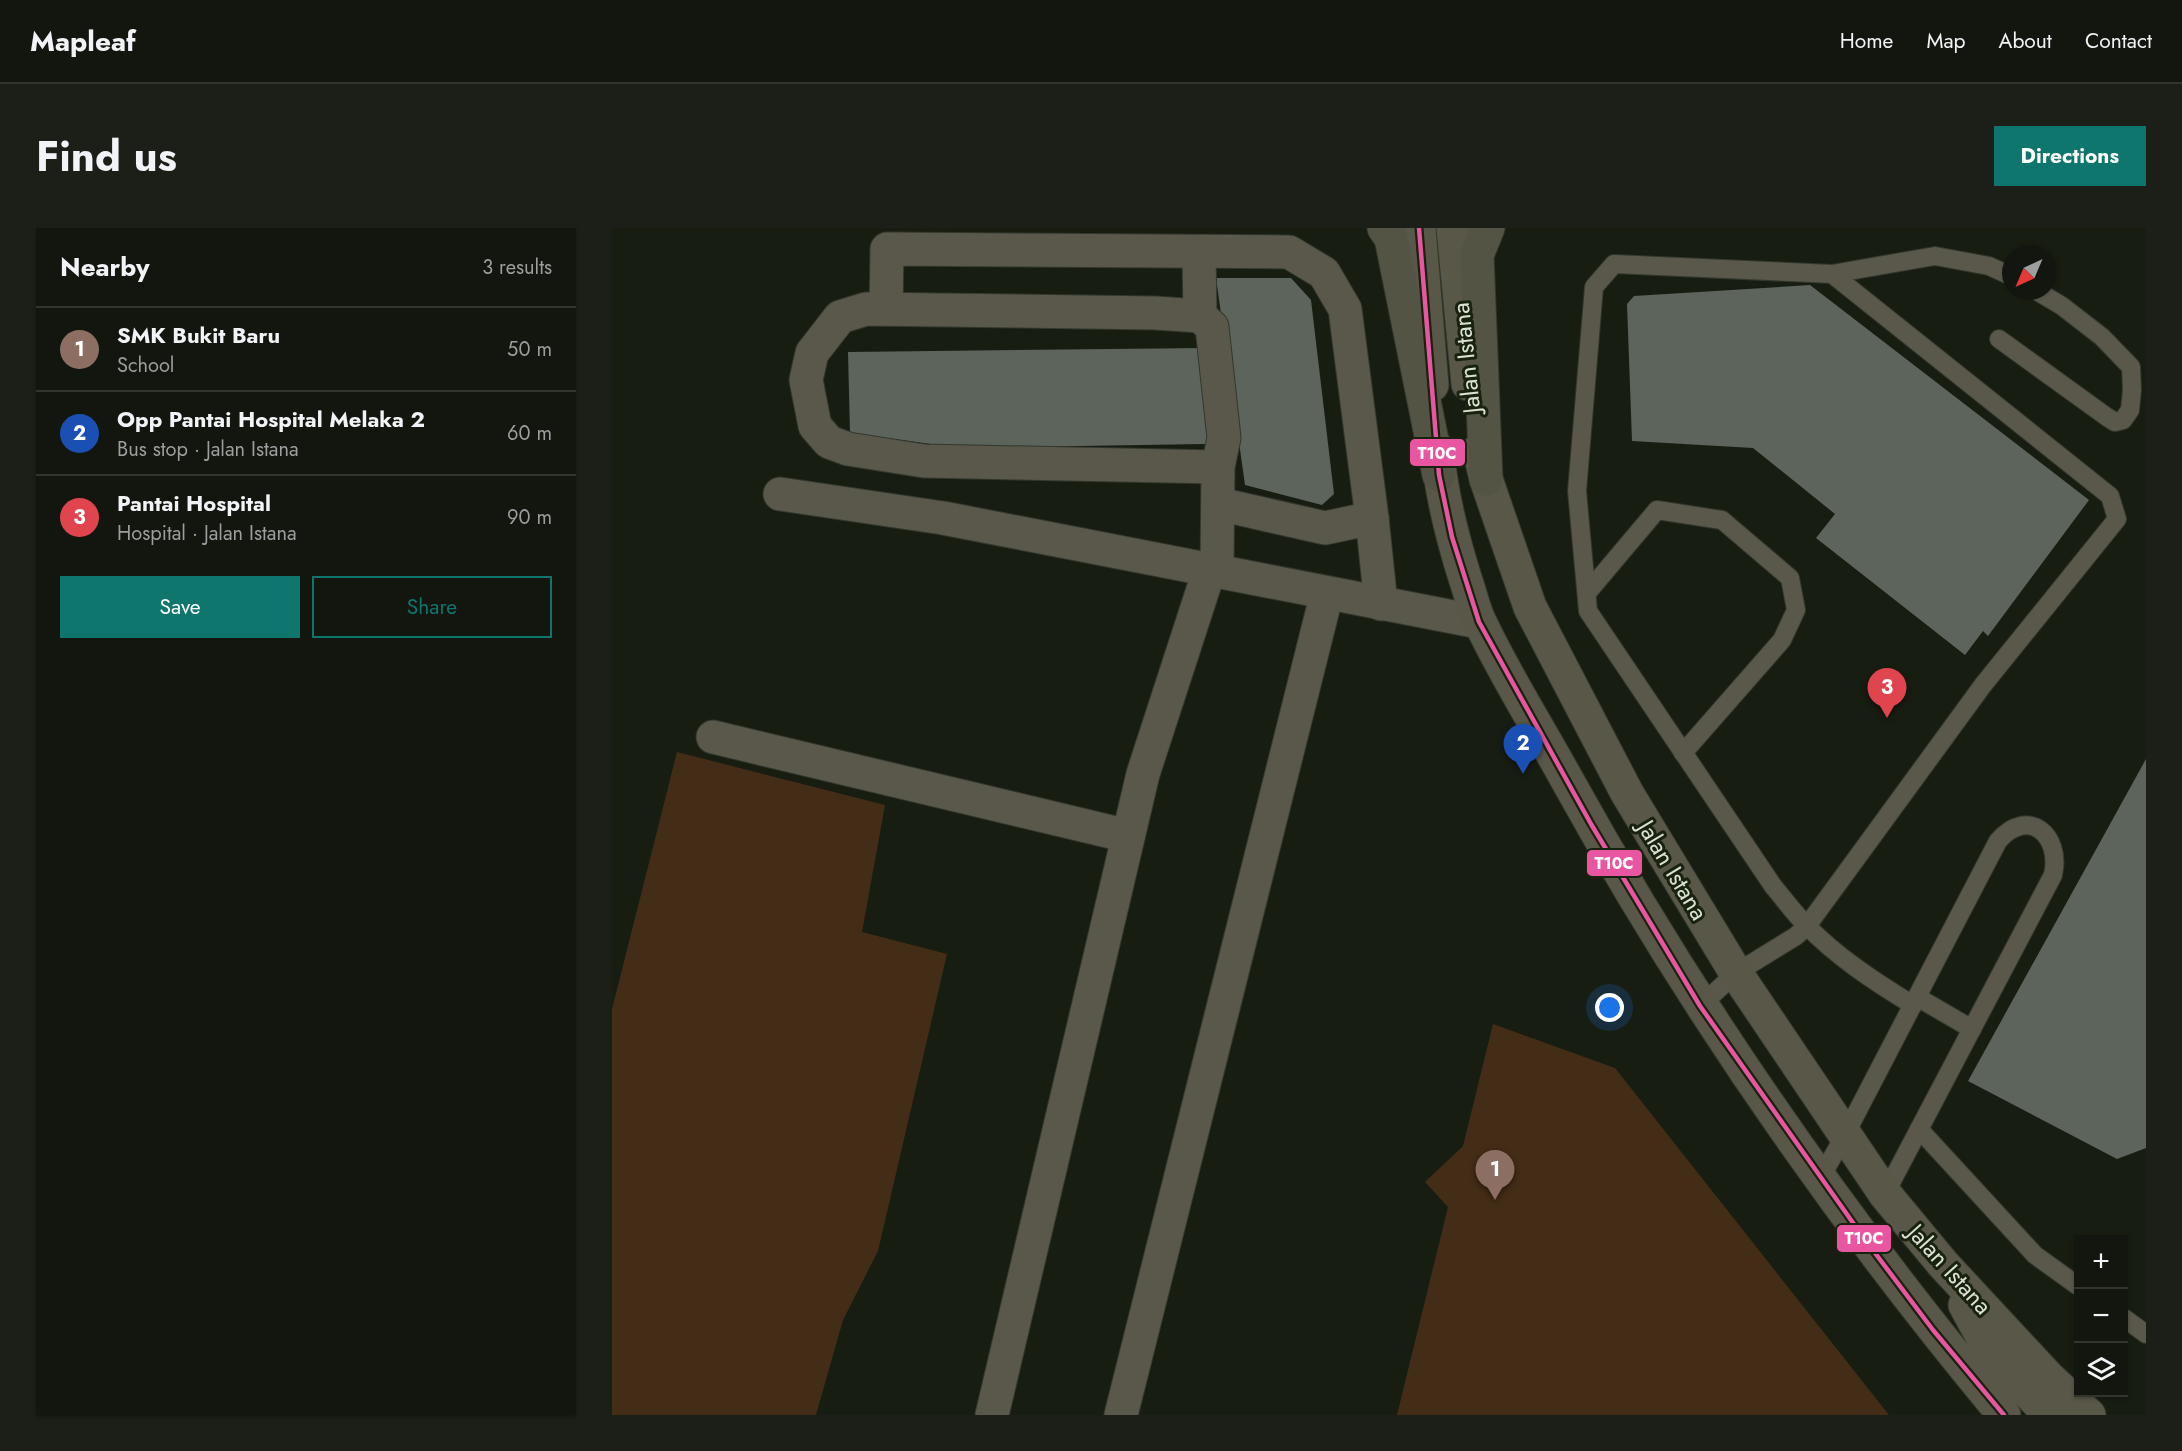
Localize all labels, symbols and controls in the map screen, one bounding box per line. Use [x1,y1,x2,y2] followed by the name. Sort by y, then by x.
[30,21,136,62] text: Mapleaf
[1840,26,1893,56] text: Home
[1926,26,1966,56] text: Map
[1999,26,2052,56] text: About
[2085,26,2152,56] text: Contact
[36,126,177,187] text: Find us
[1994,126,2146,186] button: Directions
[2002,246,2056,300] north arrow
[60,248,149,286] text: Nearby
[482,253,552,282] text: 3 results
[1443,301,1490,418] street label: Jalan Istana
[117,319,280,351] text: SMK Bukit Baru
[74,335,85,364] text: 1
[507,335,552,364] text: 50 m
[117,351,174,380] text: School
[117,403,425,435] text: Opp Pantai Hospital Melaka 2
[73,419,86,448] text: 2
[507,419,552,448] text: 60 m
[117,435,299,464] text: Bus stop · Jalan Istana
[1409,438,1466,467] line badge: T10C
[1418,442,1456,465] text: T10C
[117,487,271,519] text: Pantai Hospital
[73,503,86,532] text: 3
[507,503,552,532] text: 90 m
[117,519,297,548] text: Hospital · Jalan Istana
[60,576,300,638] button: Save
[312,576,552,638] button: Share
[1868,668,1906,718] pin: 3
[1504,724,1542,774] pin: 2
[1628,811,1717,927] street label: Jalan Istana
[1586,849,1643,877] line badge: T10C
[1595,852,1633,875] text: T10C
[1595,993,1624,1022] your location
[1476,1150,1514,1200] pin: 1
[1898,1214,2000,1322] street label: Jalan Istana
[1836,1224,1892,1253] line badge: T10C
[1845,1227,1883,1250] text: T10C
[2074,1235,2128,1397] map controls
[2074,1235,2128,1289] button: +
[2074,1289,2128,1343] button: −
[2074,1343,2128,1397] button: layers

